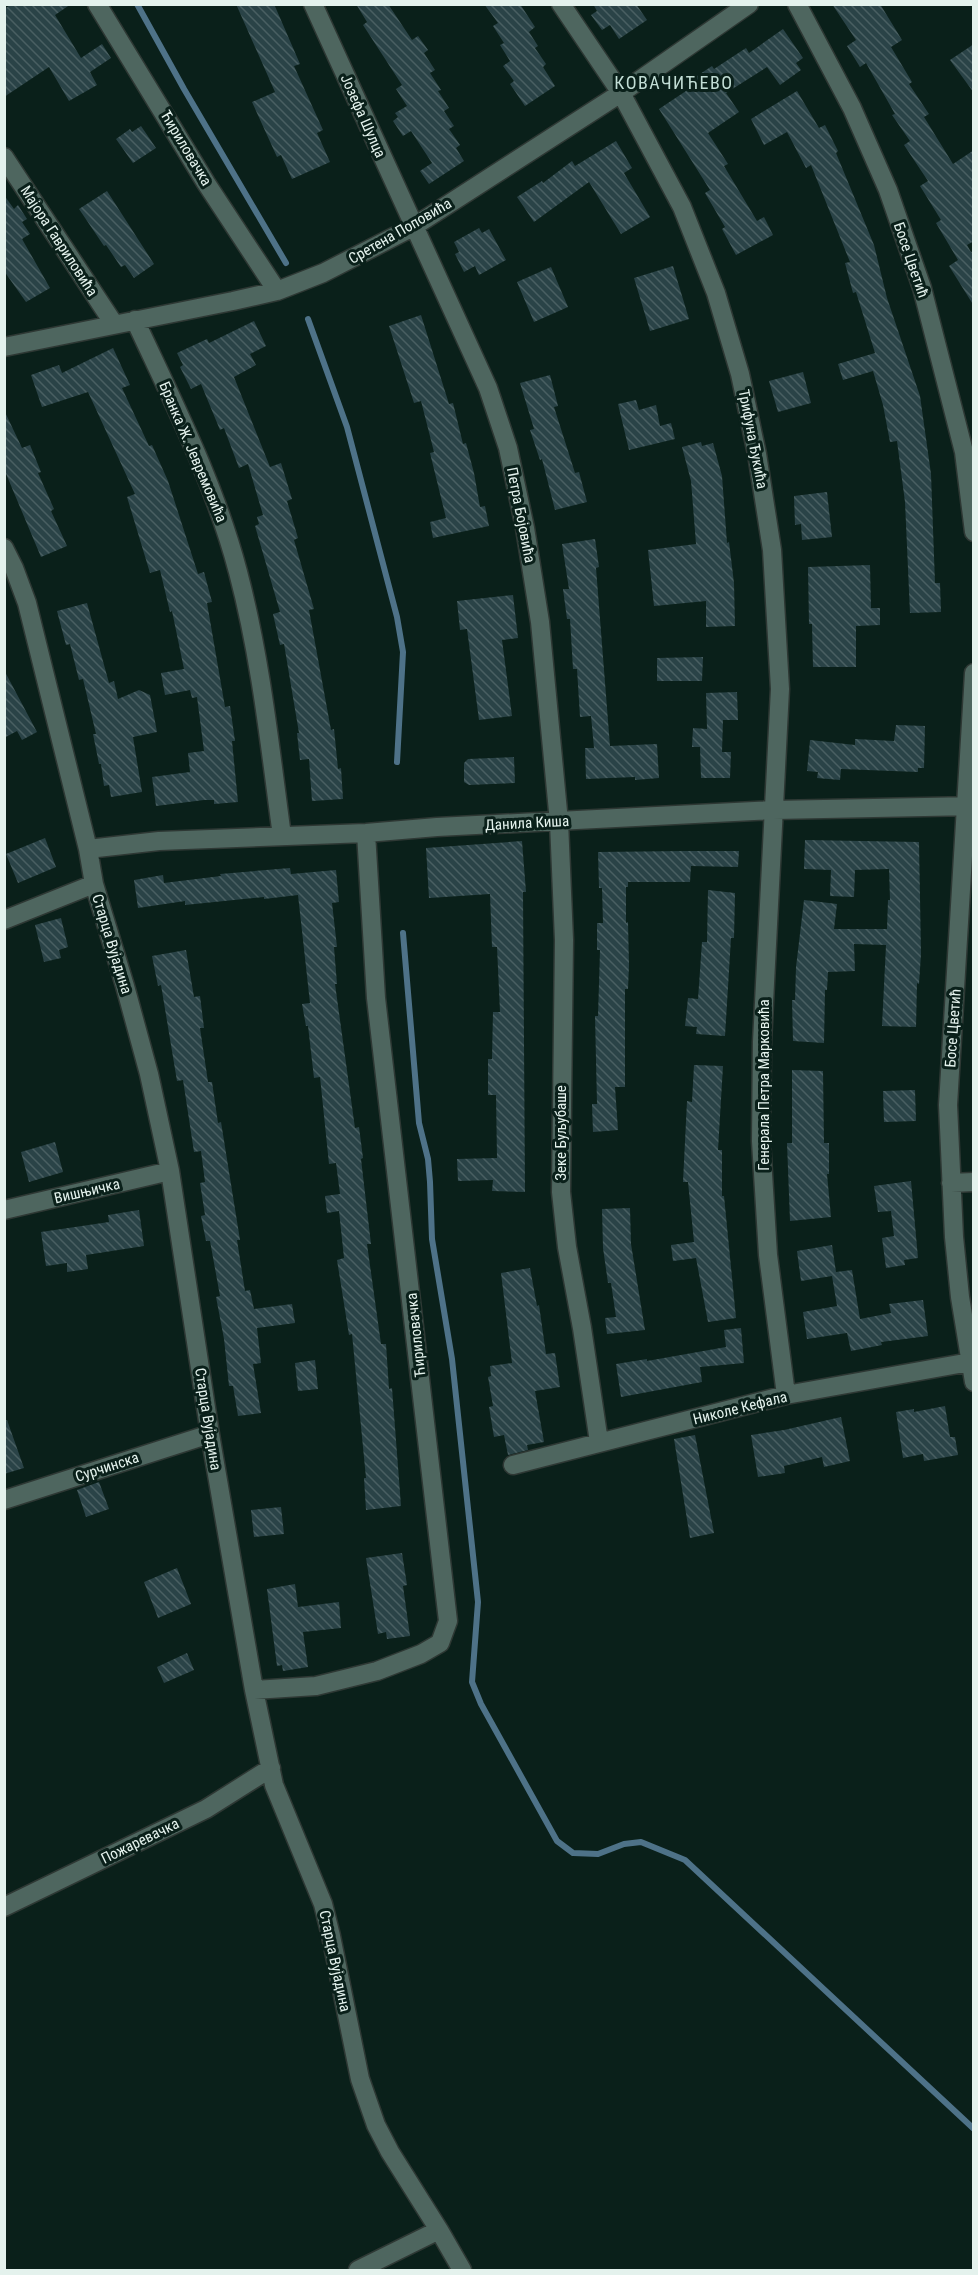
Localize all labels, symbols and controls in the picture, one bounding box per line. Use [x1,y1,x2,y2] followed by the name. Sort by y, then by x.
[337,71,389,161] street label: Јозефа Шулца
[614,72,734,93] district label: КОВАЧИЋЕВО
[156,107,216,189] street label: Ћириловачка
[17,182,101,300] street label: Мајора Гавриловића
[345,194,455,268] street label: Сретена Поповића
[890,220,932,300] street label: Босе Цветић
[155,379,231,525] street label: Бранка Ж. Јевремовића
[735,388,771,490] street label: Трифуна Ђукића
[503,466,539,564] street label: Петра Бојовића
[484,812,570,834] street label: Данила Киша
[88,892,136,996] street label: Старца Вујадина
[941,988,965,1068] street label: Босе Цветић
[755,999,773,1171] street label: Генерала Петра Марковића
[552,1085,570,1181] street label: Зеке Буљубаше
[52,1175,122,1207] street label: Вишњичка
[403,1292,429,1378] street label: Ћириловачка
[191,1367,225,1471] street label: Старца Вујадина
[691,1388,789,1428] street label: Николе Кефала
[73,1448,141,1486] street label: Сурчинска
[98,1814,182,1868] street label: Пожаревачка
[315,1909,355,2013] street label: Старца Вујадина

